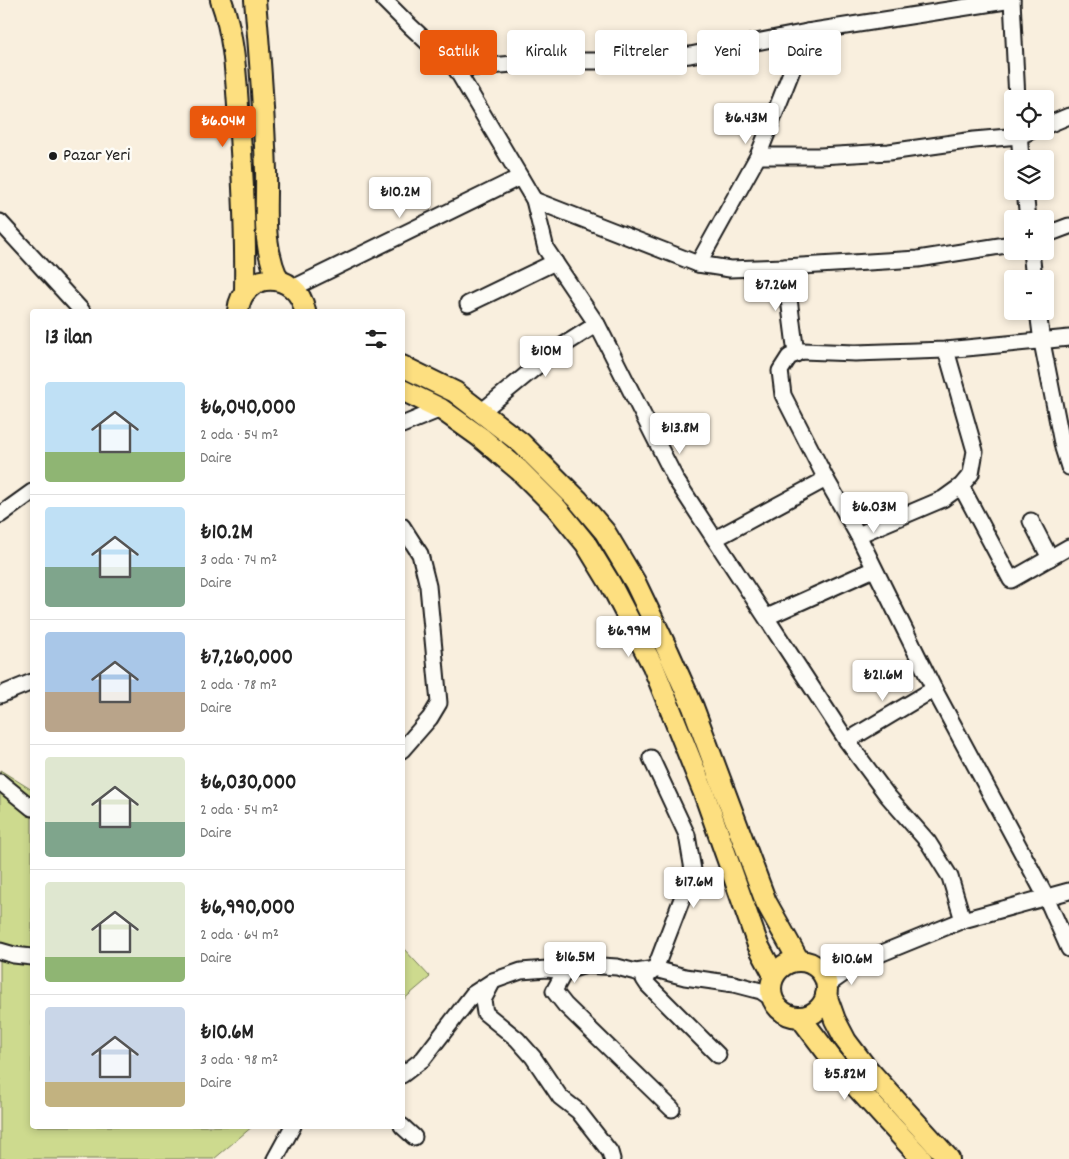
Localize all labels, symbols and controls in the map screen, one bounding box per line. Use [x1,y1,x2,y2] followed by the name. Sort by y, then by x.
[420,30,497,75] chip: Satılık
[507,30,585,75] chip: Kiralık
[595,30,687,75] chip: Filtreler
[697,30,759,75] chip: Yeni
[769,30,841,75] chip: Daire
[1004,90,1054,320] map controls
[1004,90,1054,140] button: locate
[705,102,787,145] pin: ₺6.43M
[182,106,264,148] pin: ₺6.04M
[725,107,767,130] text: ₺6.43M
[201,110,245,133] text: ₺6.04M
[63,144,130,169] place label: Pazar Yeri
[47,150,59,162] marker: Pazar Yeri
[1004,150,1054,200] button: layers
[359,176,441,219] pin: ₺10.2M
[380,181,420,204] text: ₺10.2M
[1004,210,1054,260] button: +
[735,270,817,312] pin: ₺7.26M
[1004,270,1054,320] button: −
[755,274,797,297] text: ₺7.26M
[45,324,92,354] text: 13 ilan
[362,325,390,353] icon: filters
[516,336,576,378] pin: ₺10M
[531,340,561,363] text: ₺10M
[200,394,296,424] text: ₺6,040,000
[85,402,145,462] icon: home
[639,412,721,455] pin: ₺13.8M
[661,417,699,440] text: ₺13.8M
[200,424,278,447] text: 2 oda · 54 m²
[200,447,232,470] text: Daire
[833,492,915,534] pin: ₺6.03M
[852,496,896,519] text: ₺6.03M
[200,519,253,549] text: ₺10.2M
[85,527,145,587] icon: home
[200,549,277,572] text: 3 oda · 74 m²
[200,572,232,595] text: Daire
[588,616,670,658] pin: ₺6.99M
[607,620,651,643] text: ₺6.99M
[200,644,293,674] text: ₺7,260,000
[85,652,145,712] icon: home
[842,660,924,702] pin: ₺21.6M
[863,664,903,687] text: ₺21.6M
[200,674,277,697] text: 2 oda · 78 m²
[200,697,232,720] text: Daire
[200,769,297,799] text: ₺6,030,000
[85,777,145,837] icon: home
[200,799,278,822] text: 2 oda · 54 m²
[200,822,232,845] text: Daire
[653,866,735,909] pin: ₺17.6M
[675,871,713,894] text: ₺17.6M
[200,894,295,924] text: ₺6,990,000
[85,902,145,962] icon: home
[200,924,279,947] text: 2 oda · 64 m²
[534,942,616,984] pin: ₺16.5M
[811,944,893,986] pin: ₺10.6M
[555,946,595,969] text: ₺16.5M
[200,947,232,970] text: Daire
[831,948,873,971] text: ₺10.6M
[200,1019,254,1049] text: ₺10.6M
[85,1027,145,1087] icon: home
[200,1049,278,1072] text: 3 oda · 98 m²
[804,1058,886,1101] pin: ₺5.82M
[824,1063,866,1086] text: ₺5.82M
[200,1072,232,1095] text: Daire

